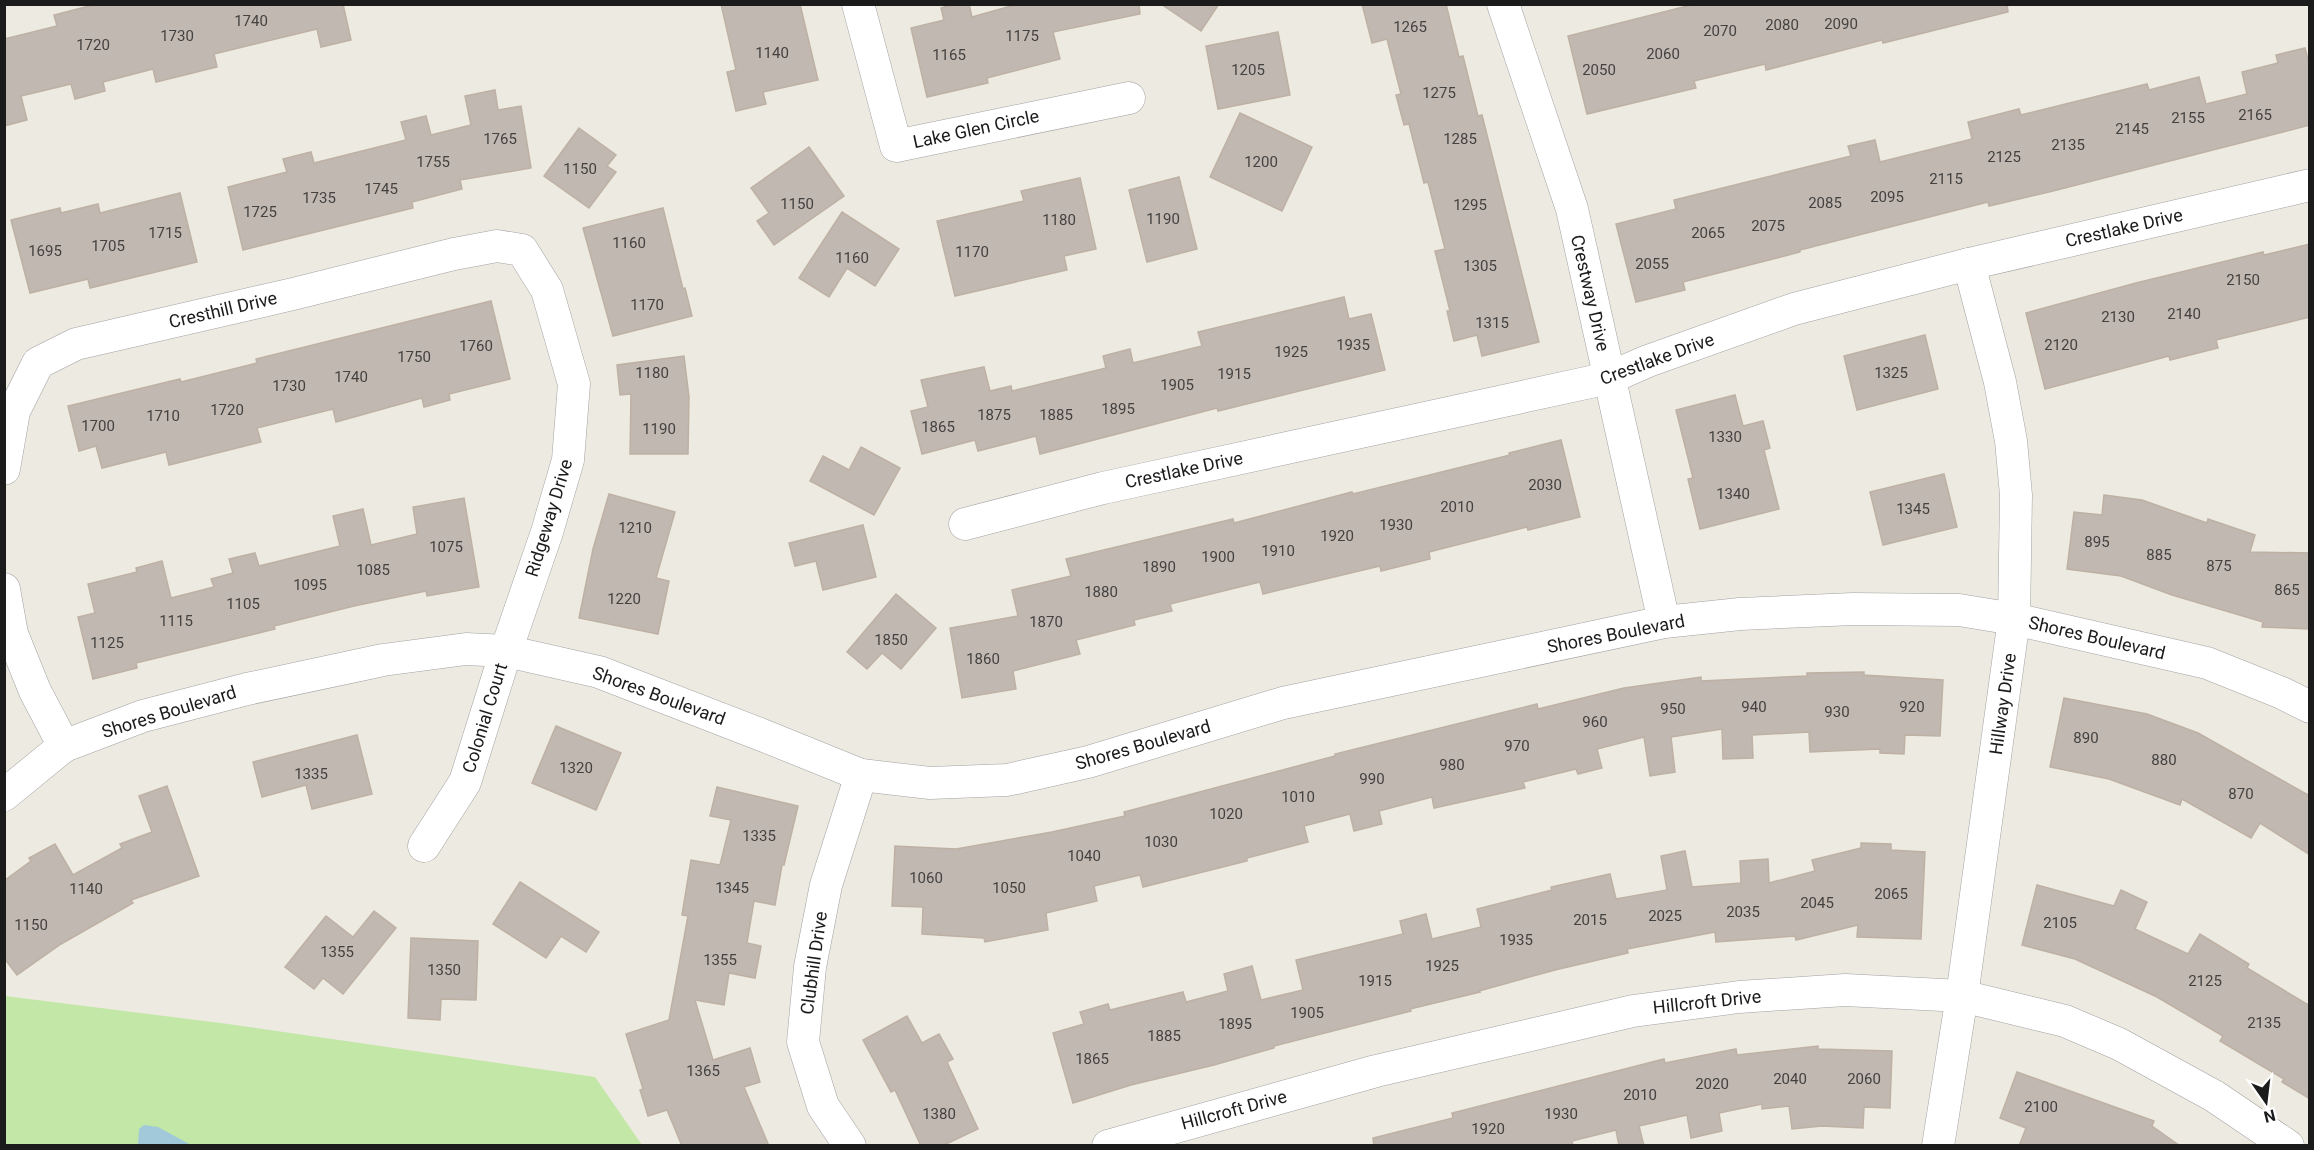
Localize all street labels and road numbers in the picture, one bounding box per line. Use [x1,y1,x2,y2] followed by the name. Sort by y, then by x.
[911,105,1041,152] street label: Lake Glen Circle
[2063,204,2185,251] street label: Crestlake Drive
[1567,233,1614,353] street label: Crestway Drive
[167,287,279,332] street label: Cresthill Drive
[1597,328,1717,389] street label: Crestlake Drive
[1123,447,1245,492] street label: Crestlake Drive
[521,457,576,579] street label: Ridgeway Drive
[1545,610,1687,657] street label: Shores Boulevard
[2027,612,2168,663] street label: Shores Boulevard
[1985,652,2020,756] street label: Hillway Drive
[458,660,511,775] street label: Colonial Court
[590,662,728,729] street label: Shores Boulevard
[99,681,239,742] street label: Shores Boulevard
[1073,715,1213,774] street label: Shores Boulevard
[796,910,831,1016] street label: Clubhill Drive
[1652,985,1762,1018] street label: Hillcroft Drive
[1179,1085,1289,1134] street label: Hillcroft Drive

